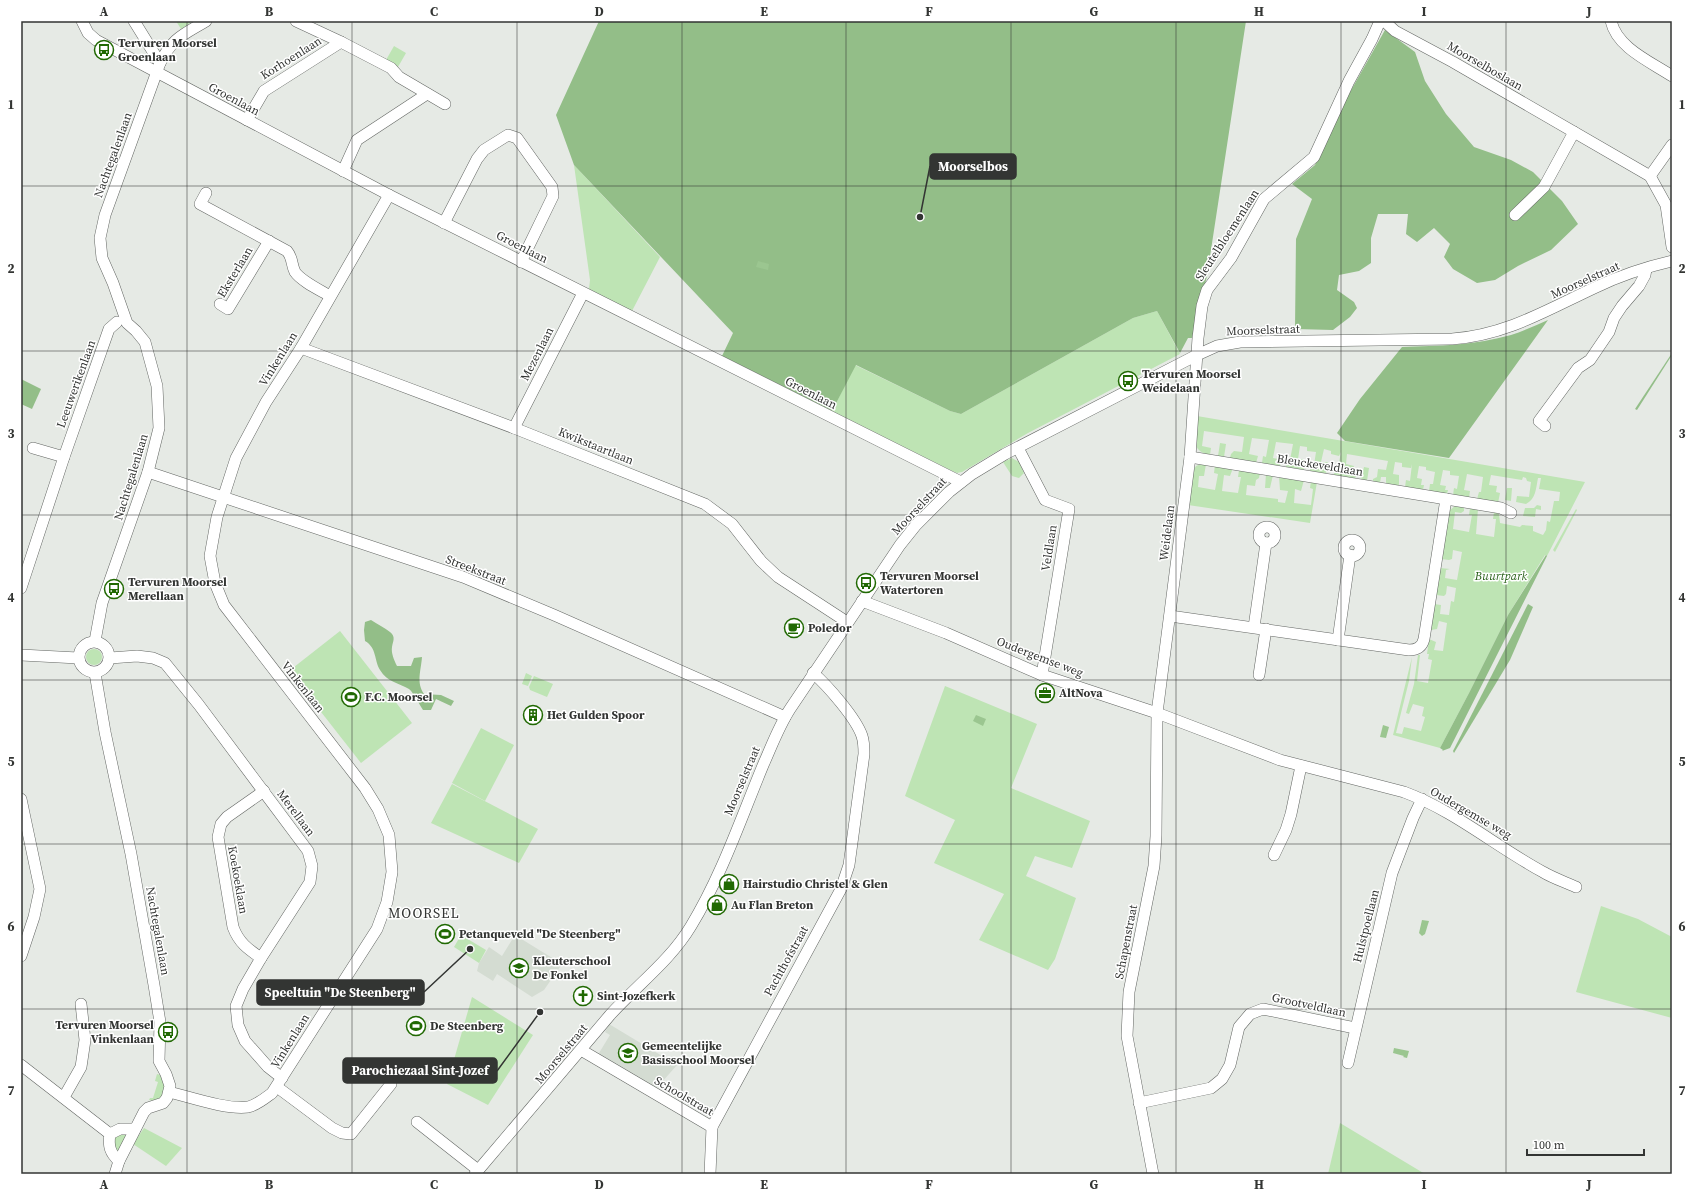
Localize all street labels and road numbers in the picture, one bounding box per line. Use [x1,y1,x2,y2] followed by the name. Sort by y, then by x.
[257,33,325,83] street label: Korhoenlaan
[1444,38,1526,94] street label: Moorselboslaan
[206,79,262,119] street label: Groenlaan
[90,110,136,200] street label: Nachtegalenlaan
[1191,186,1263,284] street label: Sleutelbloemenlaan
[493,227,551,267] street label: Groenlaan
[214,244,256,300] street label: Eksterlaan
[1548,258,1622,302] street label: Moorselstraat
[1226,321,1300,339] street label: Moorselstraat
[517,324,557,384] street label: Mezenlaan
[255,329,301,389] street label: Vinkenlaan
[53,338,99,430] street label: Leeuwerikenlaan
[782,373,840,413] street label: Groenlaan
[556,424,636,468] street label: Kwikstaartlaan
[110,432,152,522] street label: Nachtegalenlaan
[1276,450,1364,480] street label: Bleuckeveldlaan
[888,474,950,538] street label: Moorselstraat
[1156,504,1178,562] street label: Weidelaan
[1037,524,1061,572] street label: Veldlaan
[443,551,509,589] street label: Streekstraat
[994,633,1086,681] street label: Oudergemse weg
[278,658,328,716] street label: Vinkenlaan
[720,744,764,818] street label: Moorselstraat
[1427,783,1515,843] street label: Oudergemse weg
[273,787,319,839] street label: Merellaan
[224,845,252,915] street label: Koekoeklaan
[142,885,174,977] street label: Nachtegalenlaan
[1349,888,1383,964] street label: Hulstpoellaan
[1111,903,1141,981] street label: Schapenstraat
[760,923,812,999] street label: Pachthofstraat
[1271,989,1347,1021] street label: Grootveldlaan
[267,1011,313,1071] street label: Vinkenlaan
[531,1021,591,1087] street label: Moorselstraat
[651,1073,717,1119] street label: Schoolstraat

